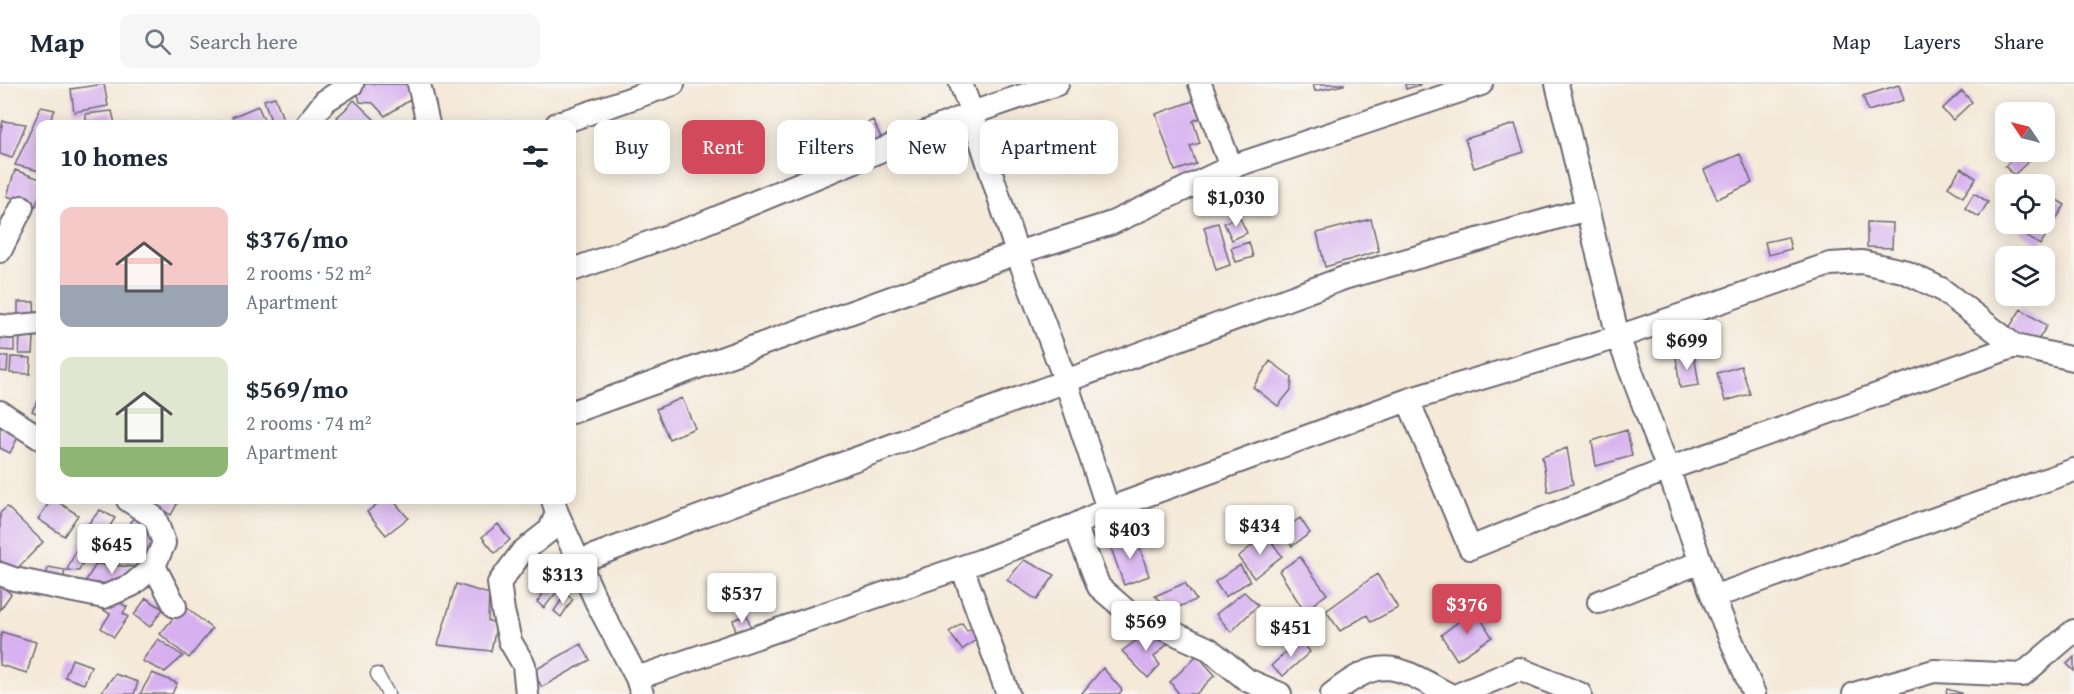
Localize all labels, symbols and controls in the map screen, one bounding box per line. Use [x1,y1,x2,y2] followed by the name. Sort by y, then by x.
[120,14,540,68] search box
[30,21,84,62] text: Map
[141,25,174,58] icon: search
[189,25,298,57] text: Search here
[1832,26,1871,57] text: Map
[1904,26,1961,57] text: Layers
[1994,26,2044,57] text: Share
[1995,102,2055,162] north arrow
[1995,102,2055,306] map controls
[594,120,670,174] chip: Buy
[682,120,765,174] chip: Rent
[777,120,875,174] chip: Filters
[887,120,968,174] chip: New
[980,120,1118,174] chip: Apartment
[60,137,168,176] text: 10 homes
[519,140,552,173] icon: filters
[1995,174,2055,234] button: locate
[1187,177,1285,228] pin: $1,030
[1207,182,1265,211] text: $1,030
[246,219,348,258] text: $376/mo
[108,231,180,303] icon: home
[1995,246,2055,306] button: layers
[246,258,372,287] text: 2 rooms · 52 m²
[246,287,338,316] text: Apartment
[1651,320,1723,371] pin: $699
[1666,325,1708,354] text: $699
[246,369,348,408] text: $569/mo
[108,381,180,453] icon: home
[246,408,372,437] text: 2 rooms · 74 m²
[246,437,338,466] text: Apartment
[1224,505,1296,556] pin: $434
[1094,509,1166,560] pin: $403
[1239,510,1281,539] text: $434
[1109,514,1151,543] text: $403
[76,524,148,575] pin: $645
[91,529,133,558] text: $645
[527,554,599,605] pin: $313
[542,559,584,588] text: $313
[706,573,778,624] pin: $537
[721,578,763,607] text: $537
[1431,584,1503,635] pin: $376
[1446,589,1488,618] text: $376
[1110,601,1182,652] pin: $569
[1125,606,1167,635] text: $569
[1255,607,1327,658] pin: $451
[1270,612,1312,641] text: $451

